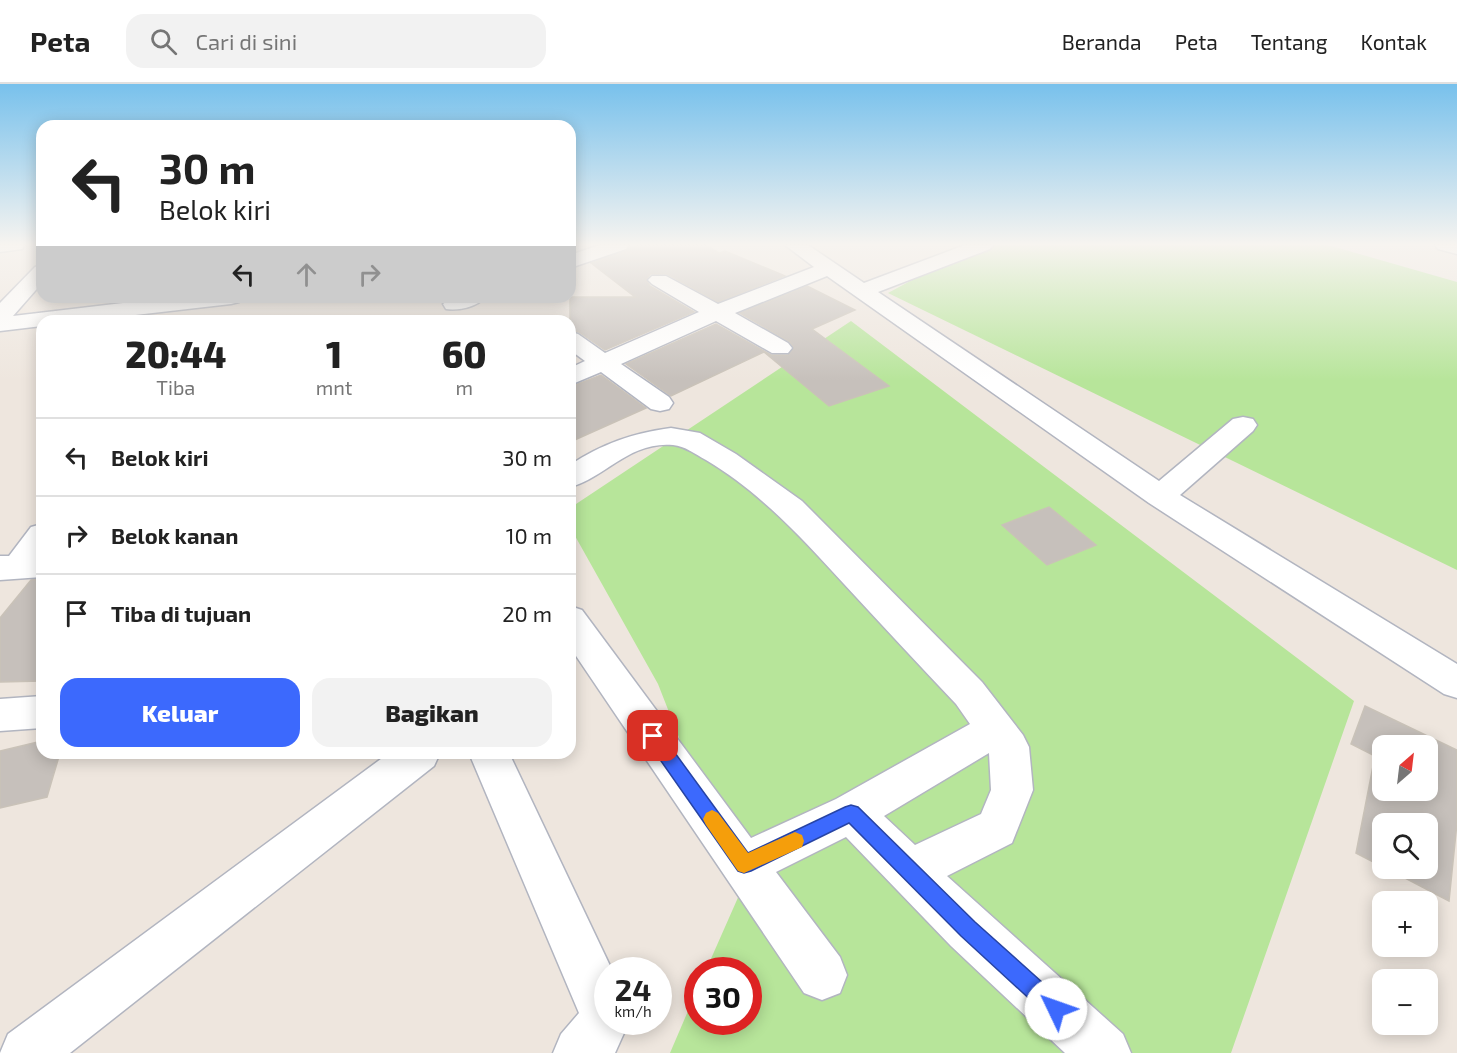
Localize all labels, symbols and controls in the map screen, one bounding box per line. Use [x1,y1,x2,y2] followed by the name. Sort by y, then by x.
[126,14,546,68] search box
[30,24,90,58] text: Peta
[147,25,180,58] icon: search
[195,28,297,54] text: Cari di sini
[1062,29,1142,54] text: Beranda
[1175,29,1218,54] text: Peta
[1251,29,1328,54] text: Tentang
[1361,29,1427,54] text: Kontak
[159,142,255,192] text: 30 m
[60,144,138,222] icon: left
[159,193,271,225] text: Belok kiri
[227,258,260,291] icon: left
[290,258,323,291] icon: ahead
[353,258,386,291] icon: right
[125,332,226,375] text: 20:44
[326,332,342,375] text: 1
[442,332,487,375] text: 60
[156,375,195,399] text: Tiba
[316,375,352,399] text: mnt
[455,375,473,399] text: m
[60,441,93,474] icon: left
[111,444,208,470] text: Belok kiri
[502,444,552,470] text: 30 m
[60,519,93,552] icon: right
[111,522,238,548] text: Belok kanan
[506,522,552,548] text: 10 m
[60,597,93,630] icon: arrive
[111,600,251,626] text: Tiba di tujuan
[502,600,552,626] text: 20 m
[60,678,300,747] button: Keluar
[312,678,552,747] button: Bagikan
[627,710,678,761] pin
[636,719,669,752] icon: arrive
[1372,735,1438,801] north arrow
[1372,735,1438,1035] map controls
[1372,813,1438,879] button: search
[1372,891,1438,957] button: +
[684,957,762,1035] speed limit sign: 30
[1372,969,1438,1035] button: −
[615,971,651,1007] text: 24
[1024,977,1088,1041] position arrow
[614,1002,652,1020] text: km/h

